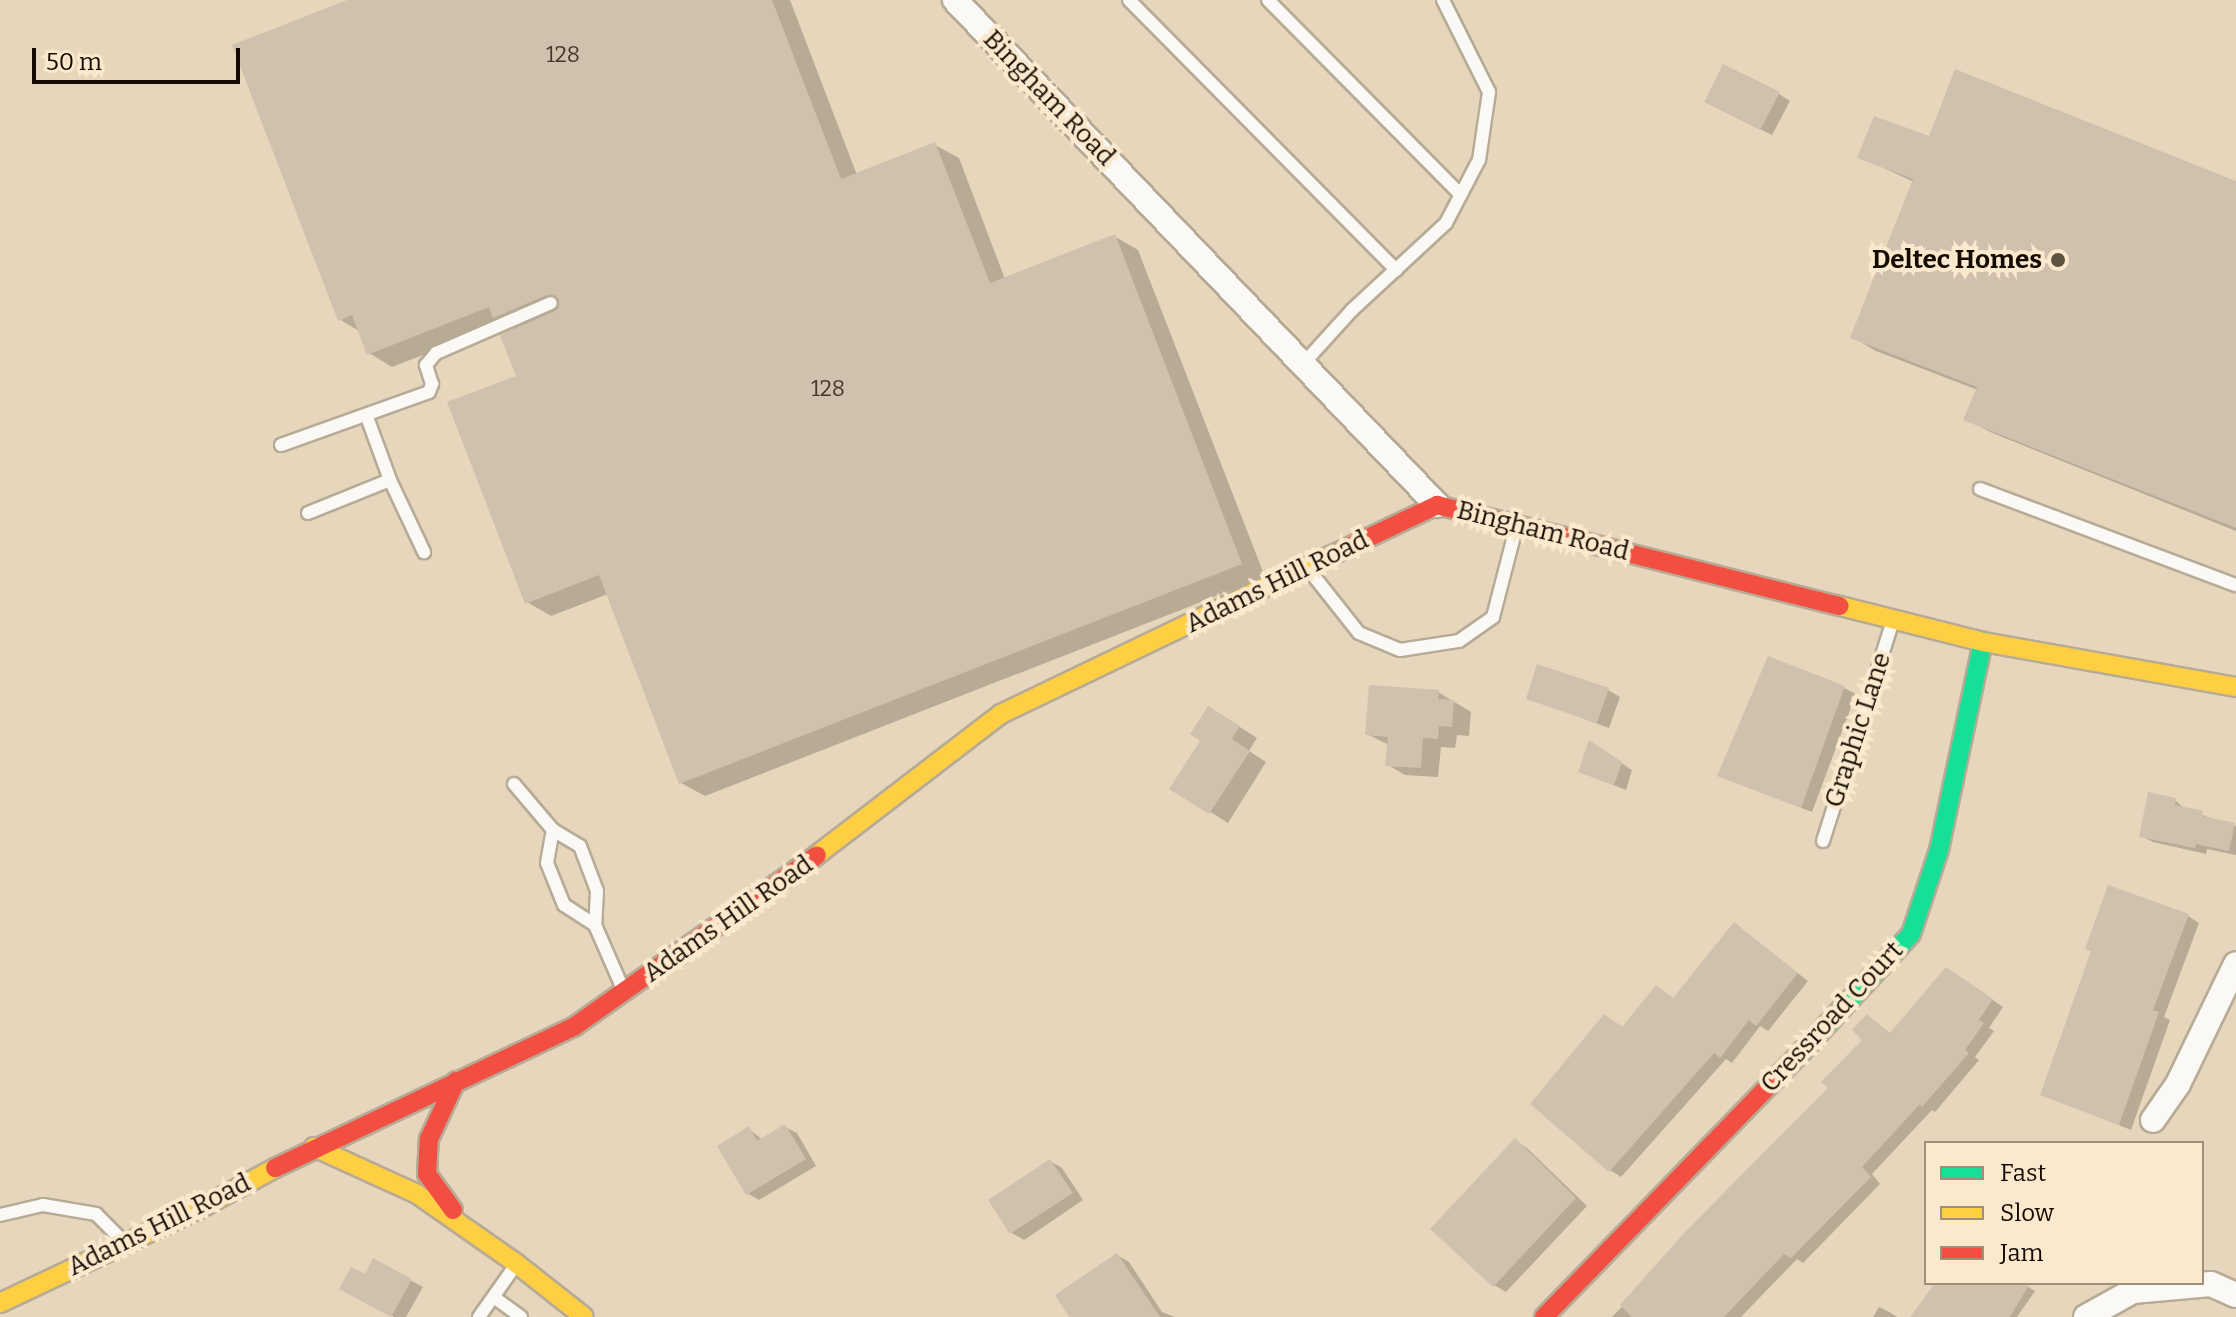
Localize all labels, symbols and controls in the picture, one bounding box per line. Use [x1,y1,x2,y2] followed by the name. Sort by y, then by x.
[977,24,1121,172] street label: Bingham Road
[36,32,244,82] scale bar
[546,42,580,68] house number: 128
[46,48,102,76] text: 50 m
[1872,244,2042,276] place label: Deltec Homes
[2049,251,2067,269] marker: Deltec Homes
[811,376,845,402] house number: 128
[1454,495,1632,567] street label: Bingham Road
[1181,524,1373,640] street label: Adams Hill Road
[1818,649,1898,811] street label: Graphic Lane
[637,849,819,989] street label: Adams Hill Road
[1754,935,1910,1099] street label: Cressroad Court
[1924,1141,2204,1285] legend
[2000,1159,2046,1187] text: Fast
[63,1167,255,1283] street label: Adams Hill Road
[2000,1199,2054,1227] text: Slow
[2000,1239,2043,1267] text: Jam

